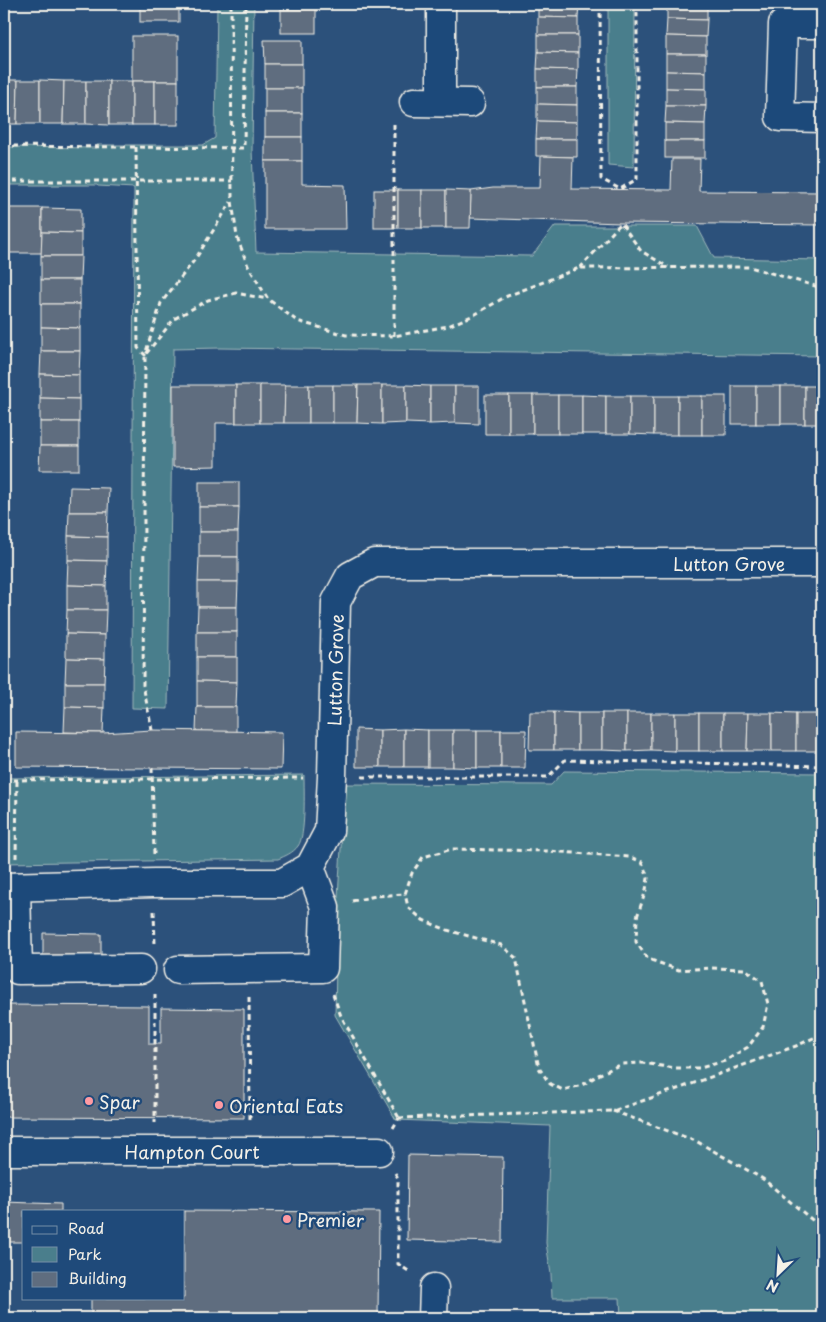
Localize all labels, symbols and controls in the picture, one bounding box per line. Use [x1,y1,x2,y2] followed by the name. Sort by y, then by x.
[673,550,785,577] street label: Lutton Grove
[320,614,349,726] street label: Lutton Grove
[99,1088,140,1115] place label: Spar
[229,1092,343,1119] place label: Oriental Eats
[83,1095,95,1107] marker: Spar
[213,1099,225,1111] marker: Oriental Eats
[124,1138,260,1165] street label: Hampton Court
[297,1206,365,1233] place label: Premier
[22,1210,185,1300] legend
[281,1213,293,1225] marker: Premier
[68,1216,104,1239] text: Road
[68,1242,102,1265] text: Park
[754,1250,804,1300] north arrow
[68,1266,127,1289] text: Building
[763,1274,782,1298] text: N

